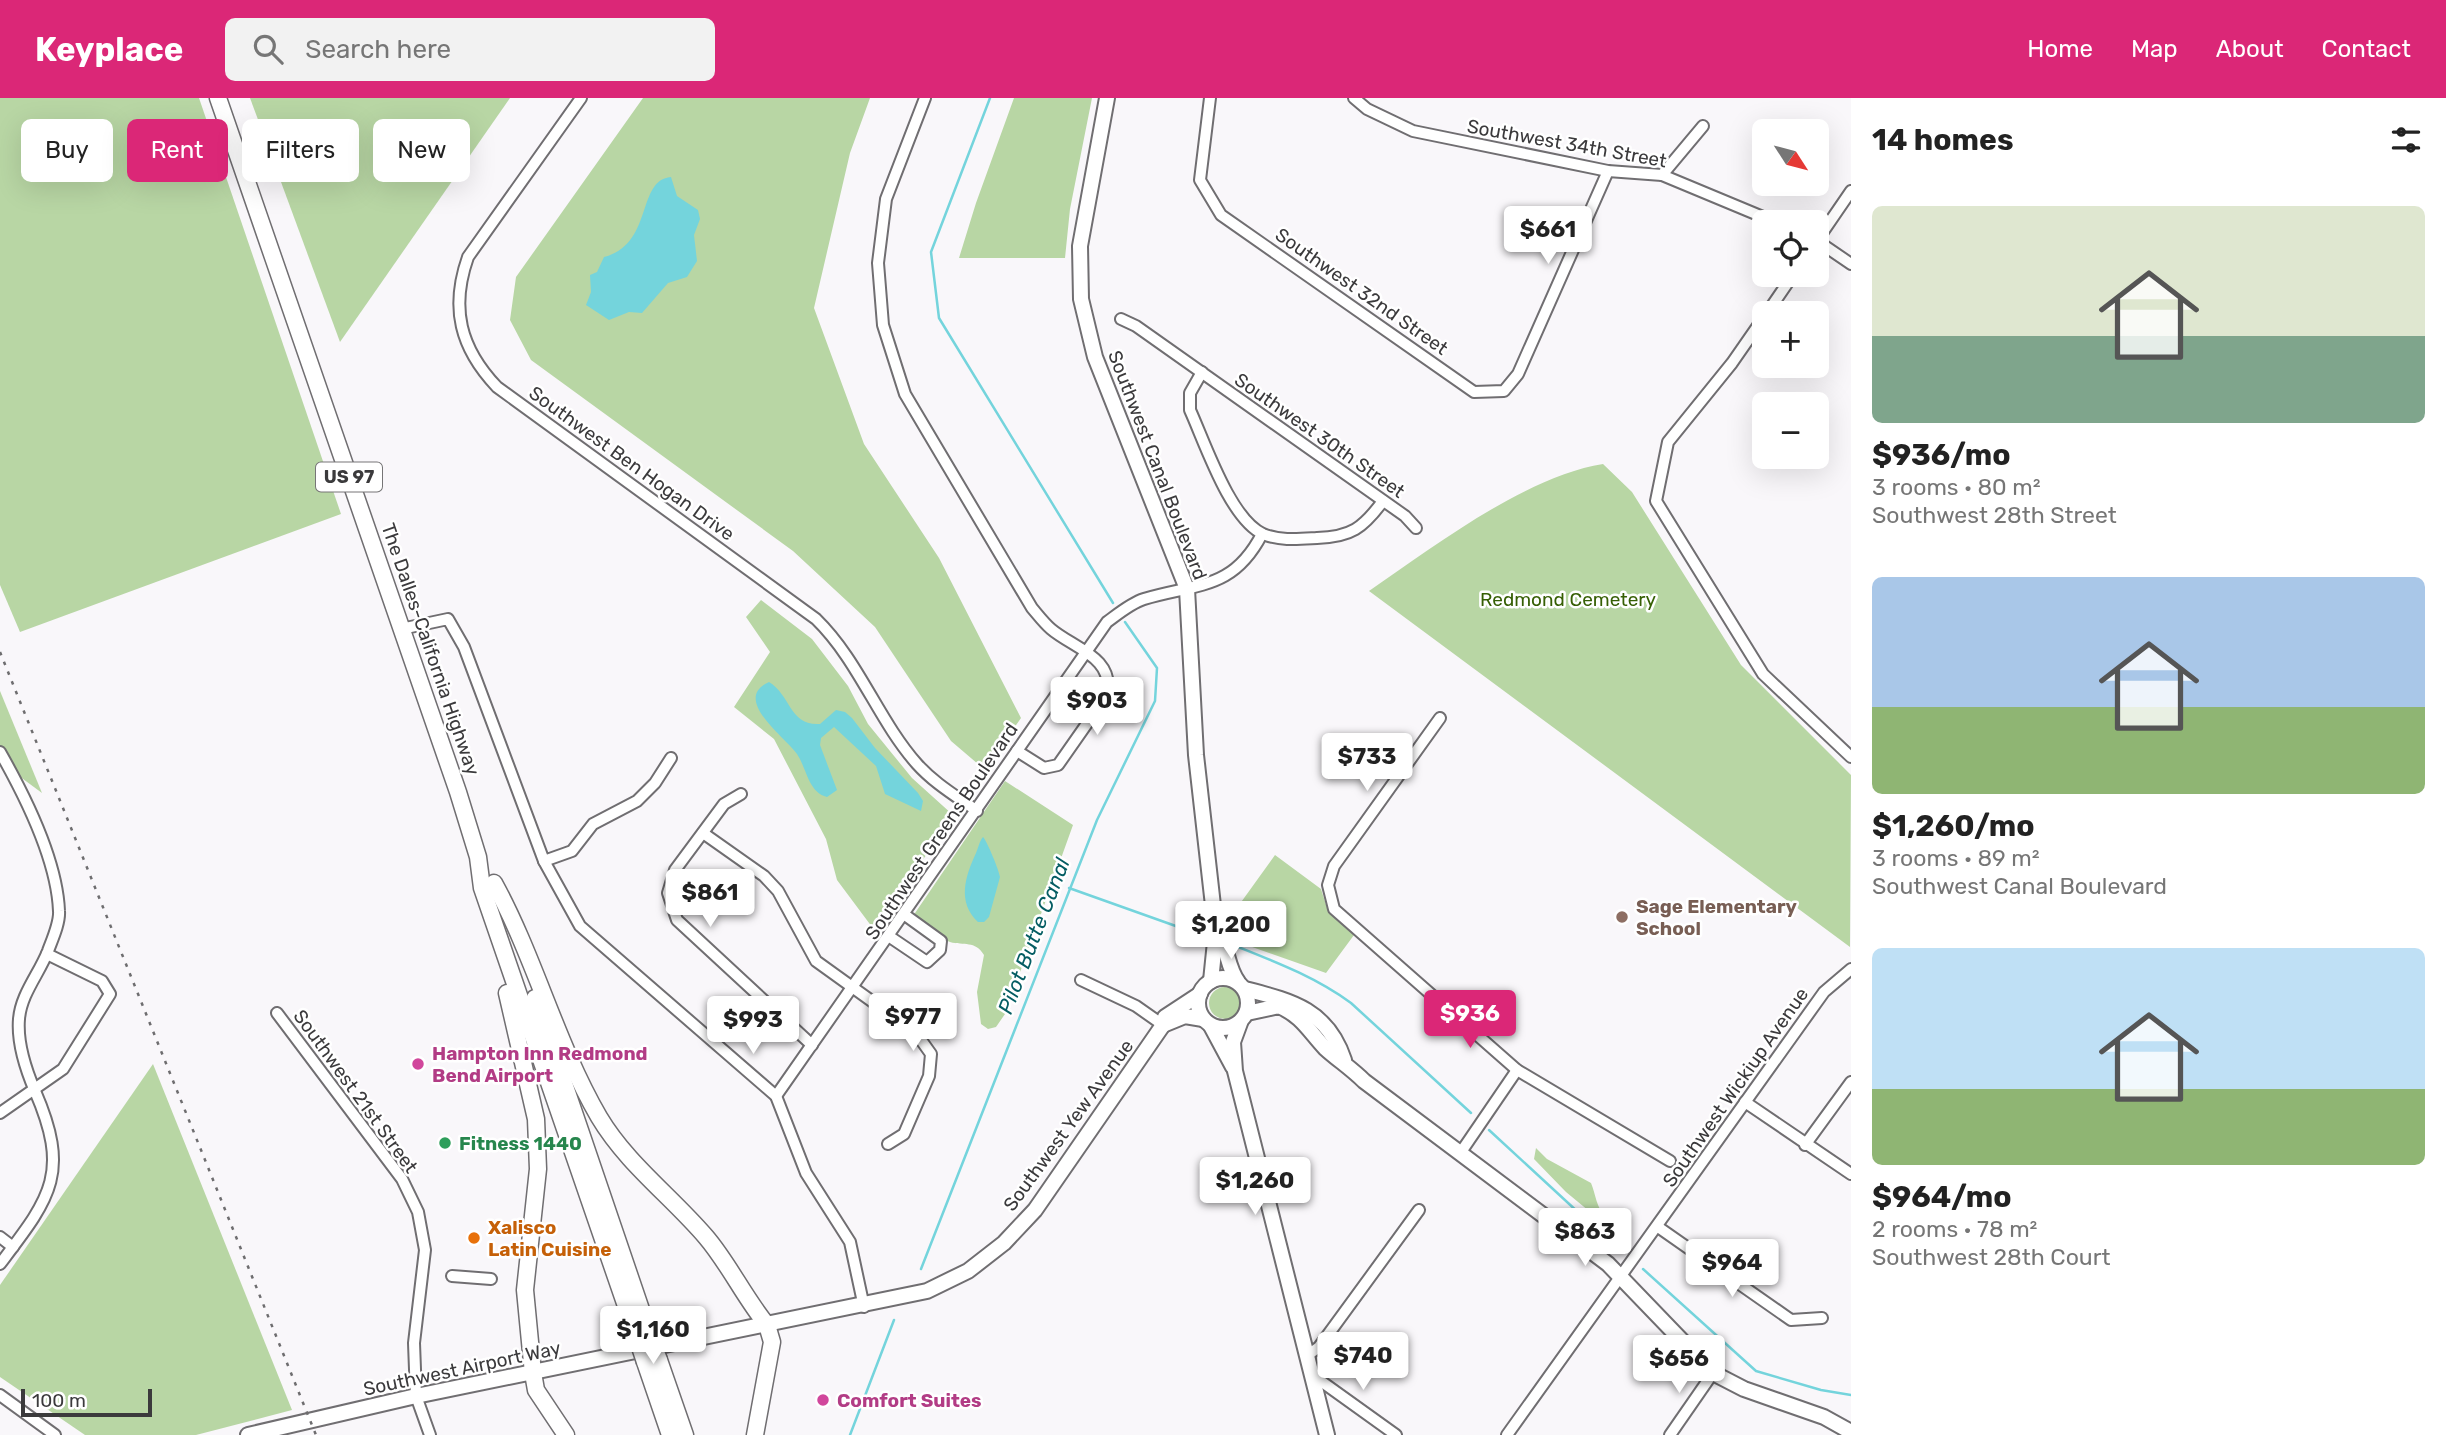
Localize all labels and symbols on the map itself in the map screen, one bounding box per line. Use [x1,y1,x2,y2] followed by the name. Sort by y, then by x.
[1465,115,1669,172] street label: Southwest 34th Street
[1752,119,1829,196] north arrow
[1507,206,1589,266] pin: $661
[1271,223,1453,360] street label: Southwest 32nd Street
[1103,347,1212,583] street label: Southwest Canal Boulevard
[1230,368,1410,503] street label: Southwest 30th Street
[525,381,739,546] street label: Southwest Ben Hogan Drive
[316,463,382,492] road number: US 97
[376,520,485,778] street label: The Dalles-California Highway
[1480,588,1656,611] park label: Redmond Cemetery
[1056,678,1138,737] pin: $903
[860,719,1023,944] street label: Southwest Greens Boulevard
[1326,734,1408,793] pin: $733
[992,853,1075,1017] water label: Pilot Butte Canal
[669,870,751,929] pin: $861
[1636,895,1798,940] place label: Sage Elementary School
[1174,902,1288,961] pin: $1,200
[1614,909,1630,925] marker: Sage Elementary School
[1658,983,1813,1191] street label: Southwest Wickiup Avenue
[1429,990,1511,1050] pin: $936
[872,993,954,1053] pin: $977
[712,996,794,1056] pin: $993
[289,1005,423,1178] street label: Southwest 21st Street
[998,1035,1138,1216] street label: Southwest Yew Avenue
[432,1042,648,1087] place label: Hampton Inn Redmond Bend Airport
[410,1056,426,1072] marker: Hampton Inn Redmond Bend Airport
[459,1132,582,1155] place label: Fitness 1440
[437,1135,453,1151] marker: Fitness 1440
[1198,1158,1312,1217] pin: $1,260
[1544,1208,1626,1268] pin: $863
[488,1216,611,1261] place label: Xalisco Latin Cuisine
[466,1230,482,1246] marker: Xalisco Latin Cuisine
[1691,1240,1773,1299] pin: $964
[596,1306,710,1366] pin: $1,160
[1322,1332,1404,1392] pin: $740
[361,1336,563,1401] street label: Southwest Airport Way
[1638,1336,1720,1395] pin: $656
[21,1386,152,1418] scale bar
[837,1389,982,1412] place label: Comfort Suites
[815,1392,831,1408] marker: Comfort Suites

